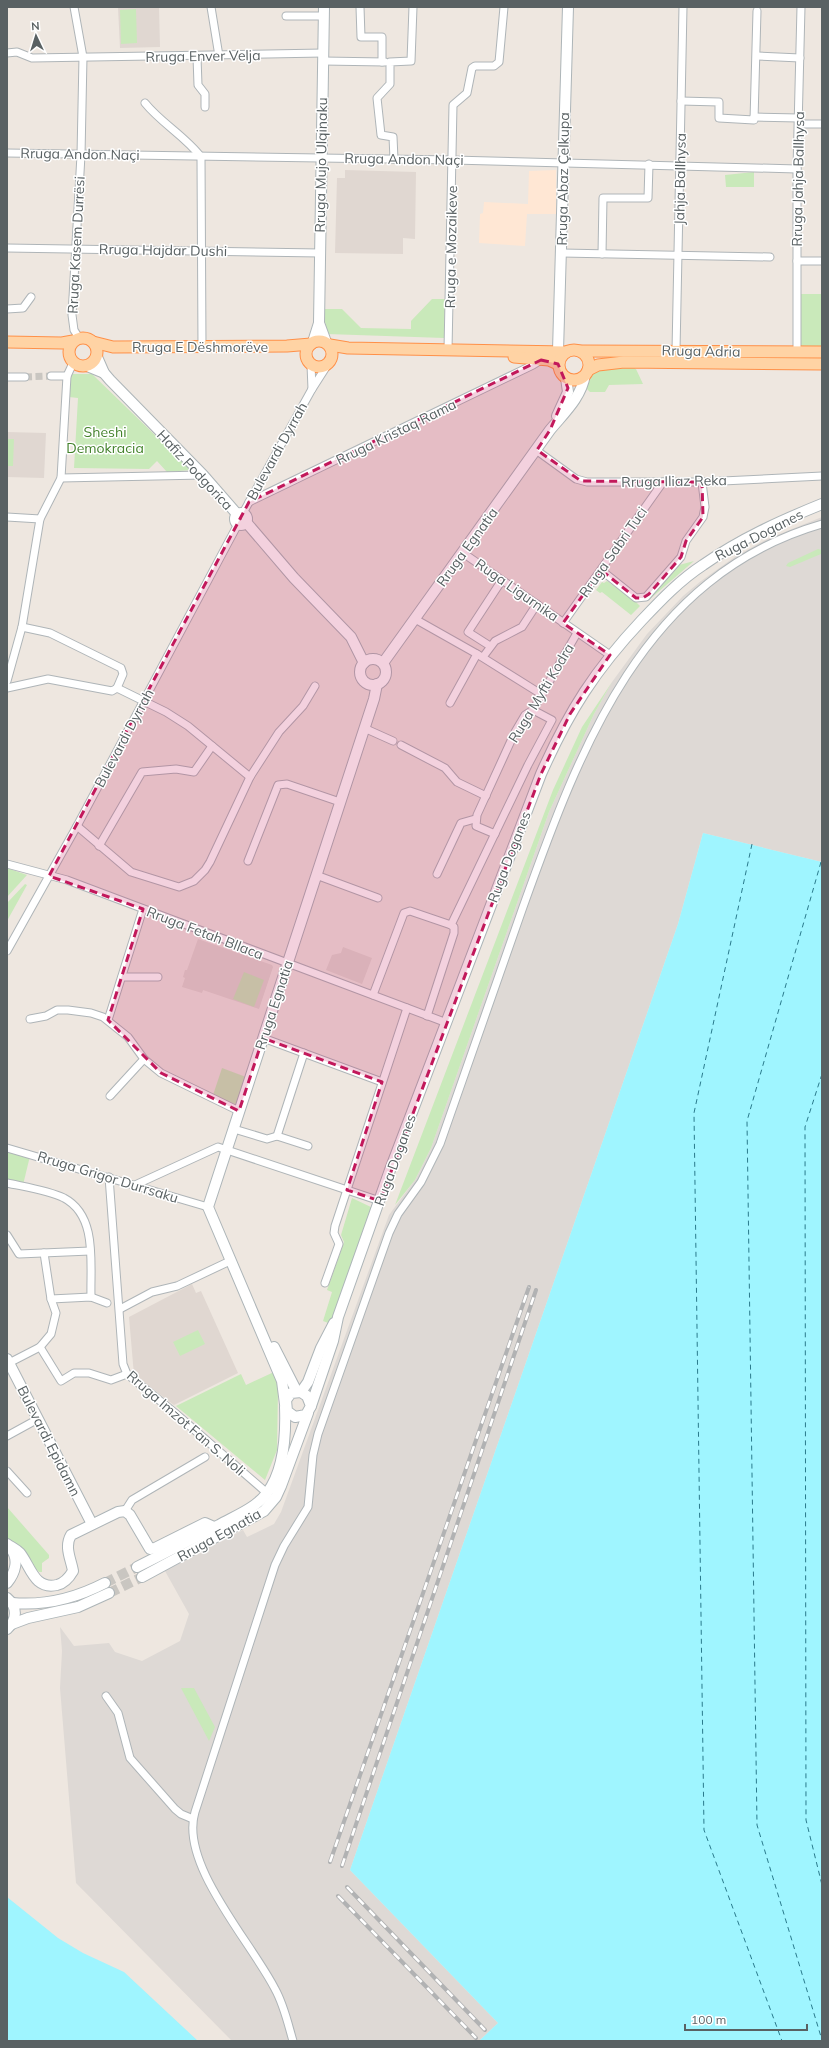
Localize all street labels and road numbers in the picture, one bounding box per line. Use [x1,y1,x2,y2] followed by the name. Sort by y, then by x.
[145,46,261,66] street label: Rruga Enver Velja
[311,97,331,233] street label: Rruga Mujo Ulqinaku
[788,111,808,247] street label: Rruga Jahja Ballhysa
[553,112,573,246] street label: Rruga Abaz Çelkupa
[670,133,690,225] street label: Jahja Ballhysa
[20,144,140,164] street label: Rruga Andon Naçi
[344,149,464,169] street label: Rruga Andon Naçi
[63,176,89,314] street label: Rruga Kasem Durrësi
[441,185,461,309] street label: Rruga e Mozaikeve
[99,240,227,260] street label: Rruga Hajdar Dushi
[132,338,268,356] street label: Rruga E Dëshmorëve
[661,341,741,361] street label: Rruga Adria
[333,395,459,469] street label: Rruga Kristaq Rama
[243,399,311,503] street label: Bulevardi Dyrrah
[153,426,237,514] street label: Hafiz Podgorica
[621,471,727,491] street label: Rruga Iliaz Reka
[575,503,651,601] street label: Rruga Sabri Tuci
[432,504,502,590] street label: Rruga Egnatia
[712,505,806,565] street label: Ruga Doganes
[472,555,562,625] street label: Ruga Ligurnika
[504,640,578,746] street label: Ruga Myfti Kodra
[90,686,158,790] street label: Bulevardi Dyrrah
[483,809,535,905] street label: Ruga Doganes
[144,902,266,964] street label: Rruga Fetah Bllaca
[251,958,297,1052] street label: Rruga Egnatia
[370,1112,420,1208] street label: Ruga Doganes
[35,1147,181,1207] street label: Rruga Grigor Durrsaku
[123,1367,249,1479] street label: Rruga Imzot Fan S. Noli
[13,1383,85,1499] street label: Bulevardi Epidamn
[174,1505,264,1565] street label: Rruga Egnatia

